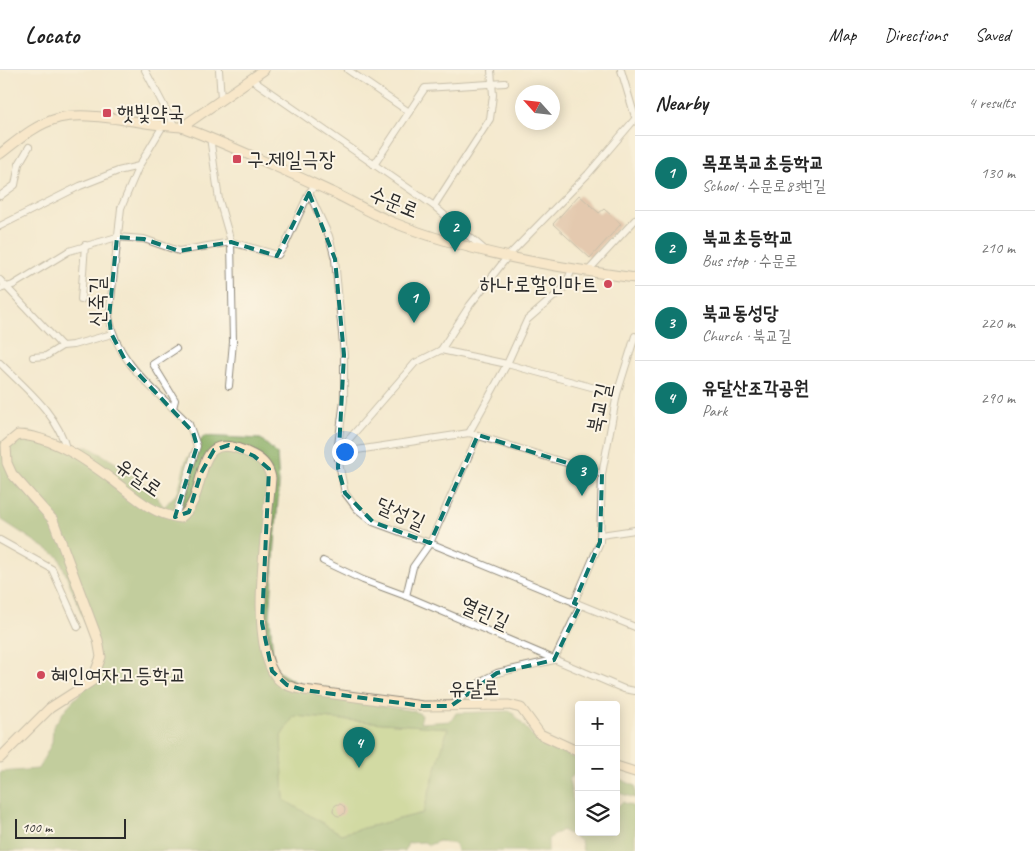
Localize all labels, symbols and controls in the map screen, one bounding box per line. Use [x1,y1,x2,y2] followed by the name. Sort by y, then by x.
[25,20,79,50] text: Locato
[829,24,856,46] text: Map
[884,24,947,46] text: Directions
[975,24,1010,46] text: Saved
[515,85,560,130] north arrow
[655,90,708,116] text: Nearby
[968,93,1015,113] text: 4 results
[117,100,185,126] place label: 햇빛약국
[101,107,113,119] marker: 햇빛약국
[247,146,336,172] place label: 구.제일극장
[702,151,824,175] text: 목포북교초등학교
[231,153,243,165] marker: 구.제일극장
[667,163,675,183] text: 1
[981,163,1015,183] text: 130 m
[702,176,826,196] text: School · 수문로83번길
[366,180,422,224] street label: 수문로
[439,211,471,252] pin: 2
[702,226,794,250] text: 북교초등학교
[667,238,675,258] text: 2
[981,238,1015,258] text: 210 m
[702,251,797,271] text: Bus stop · 수문로
[480,271,598,297] place label: 하나로할인마트
[84,277,110,327] street label: 신죽길
[602,278,614,290] marker: 하나로할인마트
[398,282,430,323] pin: 1
[702,301,778,325] text: 북교동성당
[667,313,675,333] text: 3
[981,313,1015,333] text: 220 m
[702,326,791,346] text: Church · 북교길
[702,376,809,400] text: 유달산조각공원
[581,380,617,436] street label: 북교길
[667,388,675,408] text: 4
[981,388,1015,408] text: 290 m
[702,401,727,421] text: Park
[332,439,358,465] your location
[111,452,167,502] street label: 유달로
[566,455,598,496] pin: 3
[373,491,430,535] street label: 달성길
[457,591,514,635] street label: 열린길
[51,662,186,688] place label: 혜인여자고등학교
[35,669,47,681] marker: 혜인여자고등학교
[448,675,500,701] street label: 유달로
[575,701,620,836] map controls
[575,701,620,746] button: +
[343,727,375,768] pin: 4
[575,746,620,791] button: −
[575,791,620,836] button: layers
[15,816,126,839] scale bar
[22,819,52,836] text: 100 m

